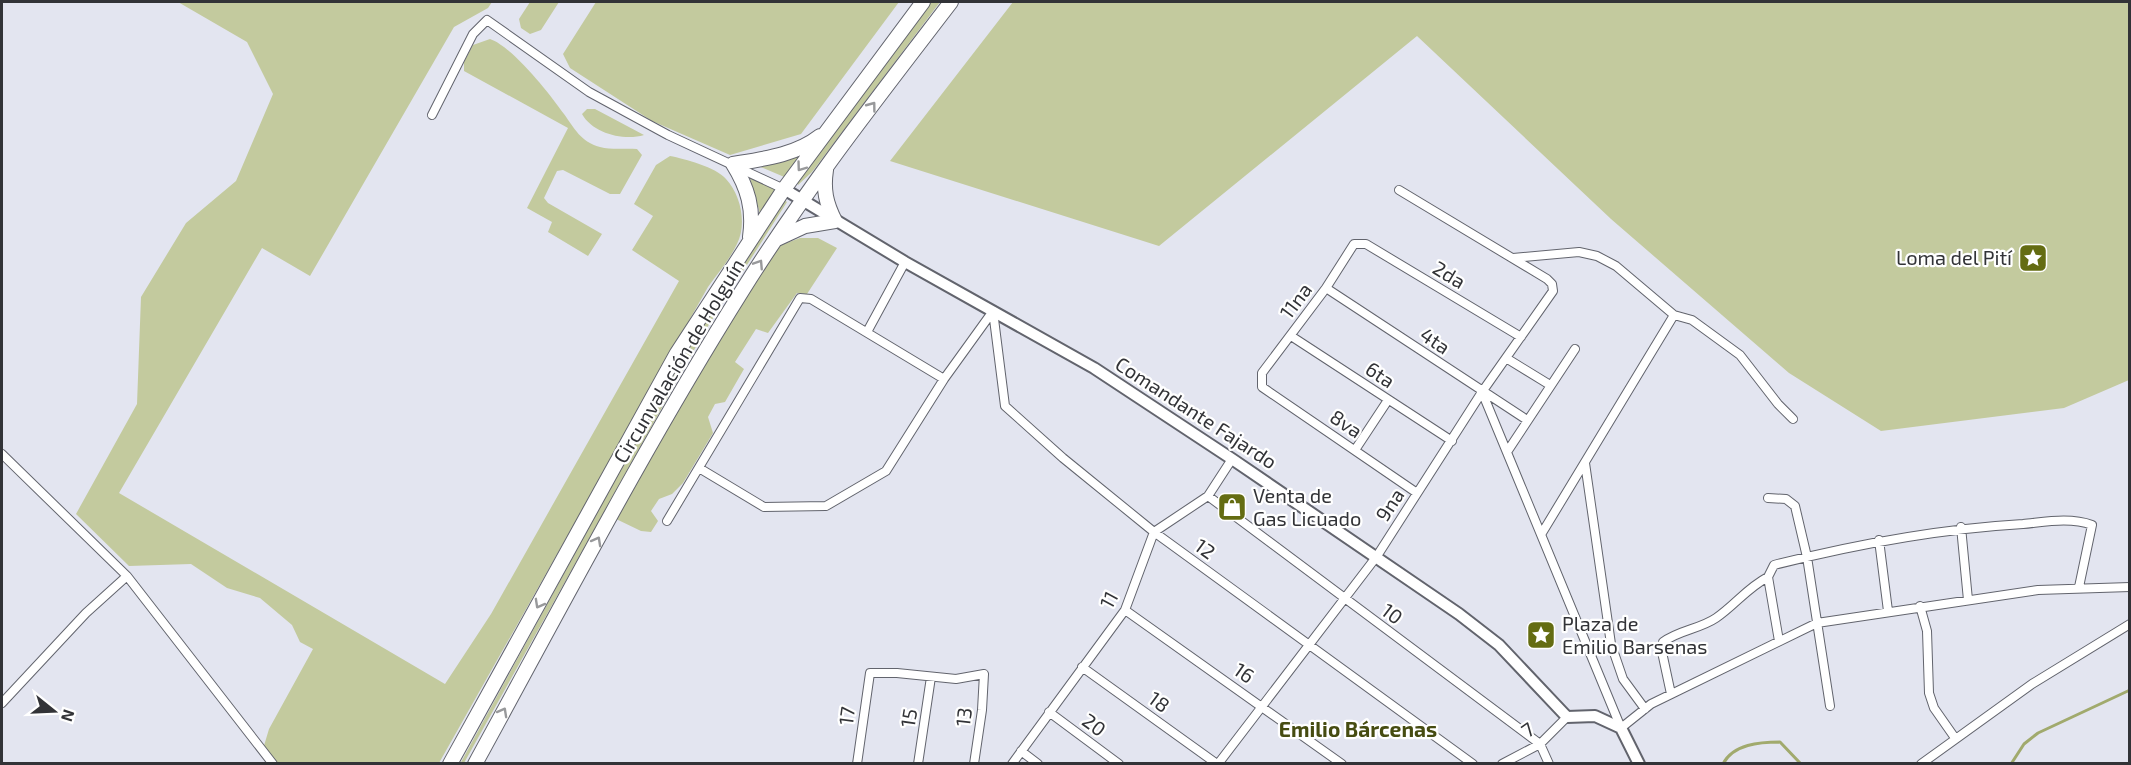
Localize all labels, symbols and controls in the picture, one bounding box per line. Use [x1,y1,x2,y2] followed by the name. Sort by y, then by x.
[865,101,876,112] one-way arrow
[797,160,808,171] one-way arrow
[2017,242,2049,274] place icon: Loma del Pití
[1896,245,2013,269] place label: Loma del Pití
[608,254,749,467] street label: Circunvalación de Holguín
[1429,255,1470,293] street label: 2da
[752,260,763,271] one-way arrow
[1274,278,1316,323] street label: 11na
[1416,322,1455,359] street label: 4ta
[1111,351,1282,473] street label: Comandante Fajardo
[1361,356,1400,393] street label: 6ta
[1326,404,1367,443] street label: 8va
[1253,483,1361,530] place label: Venta de Gas Licuado
[1370,484,1408,525] street label: 9na
[1216,491,1248,523] shop icon: Venta de Gas Licuado
[1191,533,1220,564] street label: 12
[590,537,601,548] one-way arrow
[1094,587,1122,612] street label: 11
[535,598,546,608] one-way arrow
[1377,598,1408,629] street label: 10
[1562,611,1707,658] place label: Plaza de Emilio Barsenas
[1525,619,1557,651] place icon: Plaza de Emilio Barsenas
[1230,657,1259,688] street label: 16
[24,681,84,741] north arrow
[1144,686,1175,717] street label: 18
[833,705,859,727] street label: 17
[950,706,976,728] street label: 13
[58,707,80,724] text: N
[895,707,921,729] street label: 15
[496,708,507,718] one-way arrow
[1078,708,1111,741] street label: 20
[1279,716,1437,741] district label: Emilio Bárcenas
[1516,716,1539,742] street label: 7

